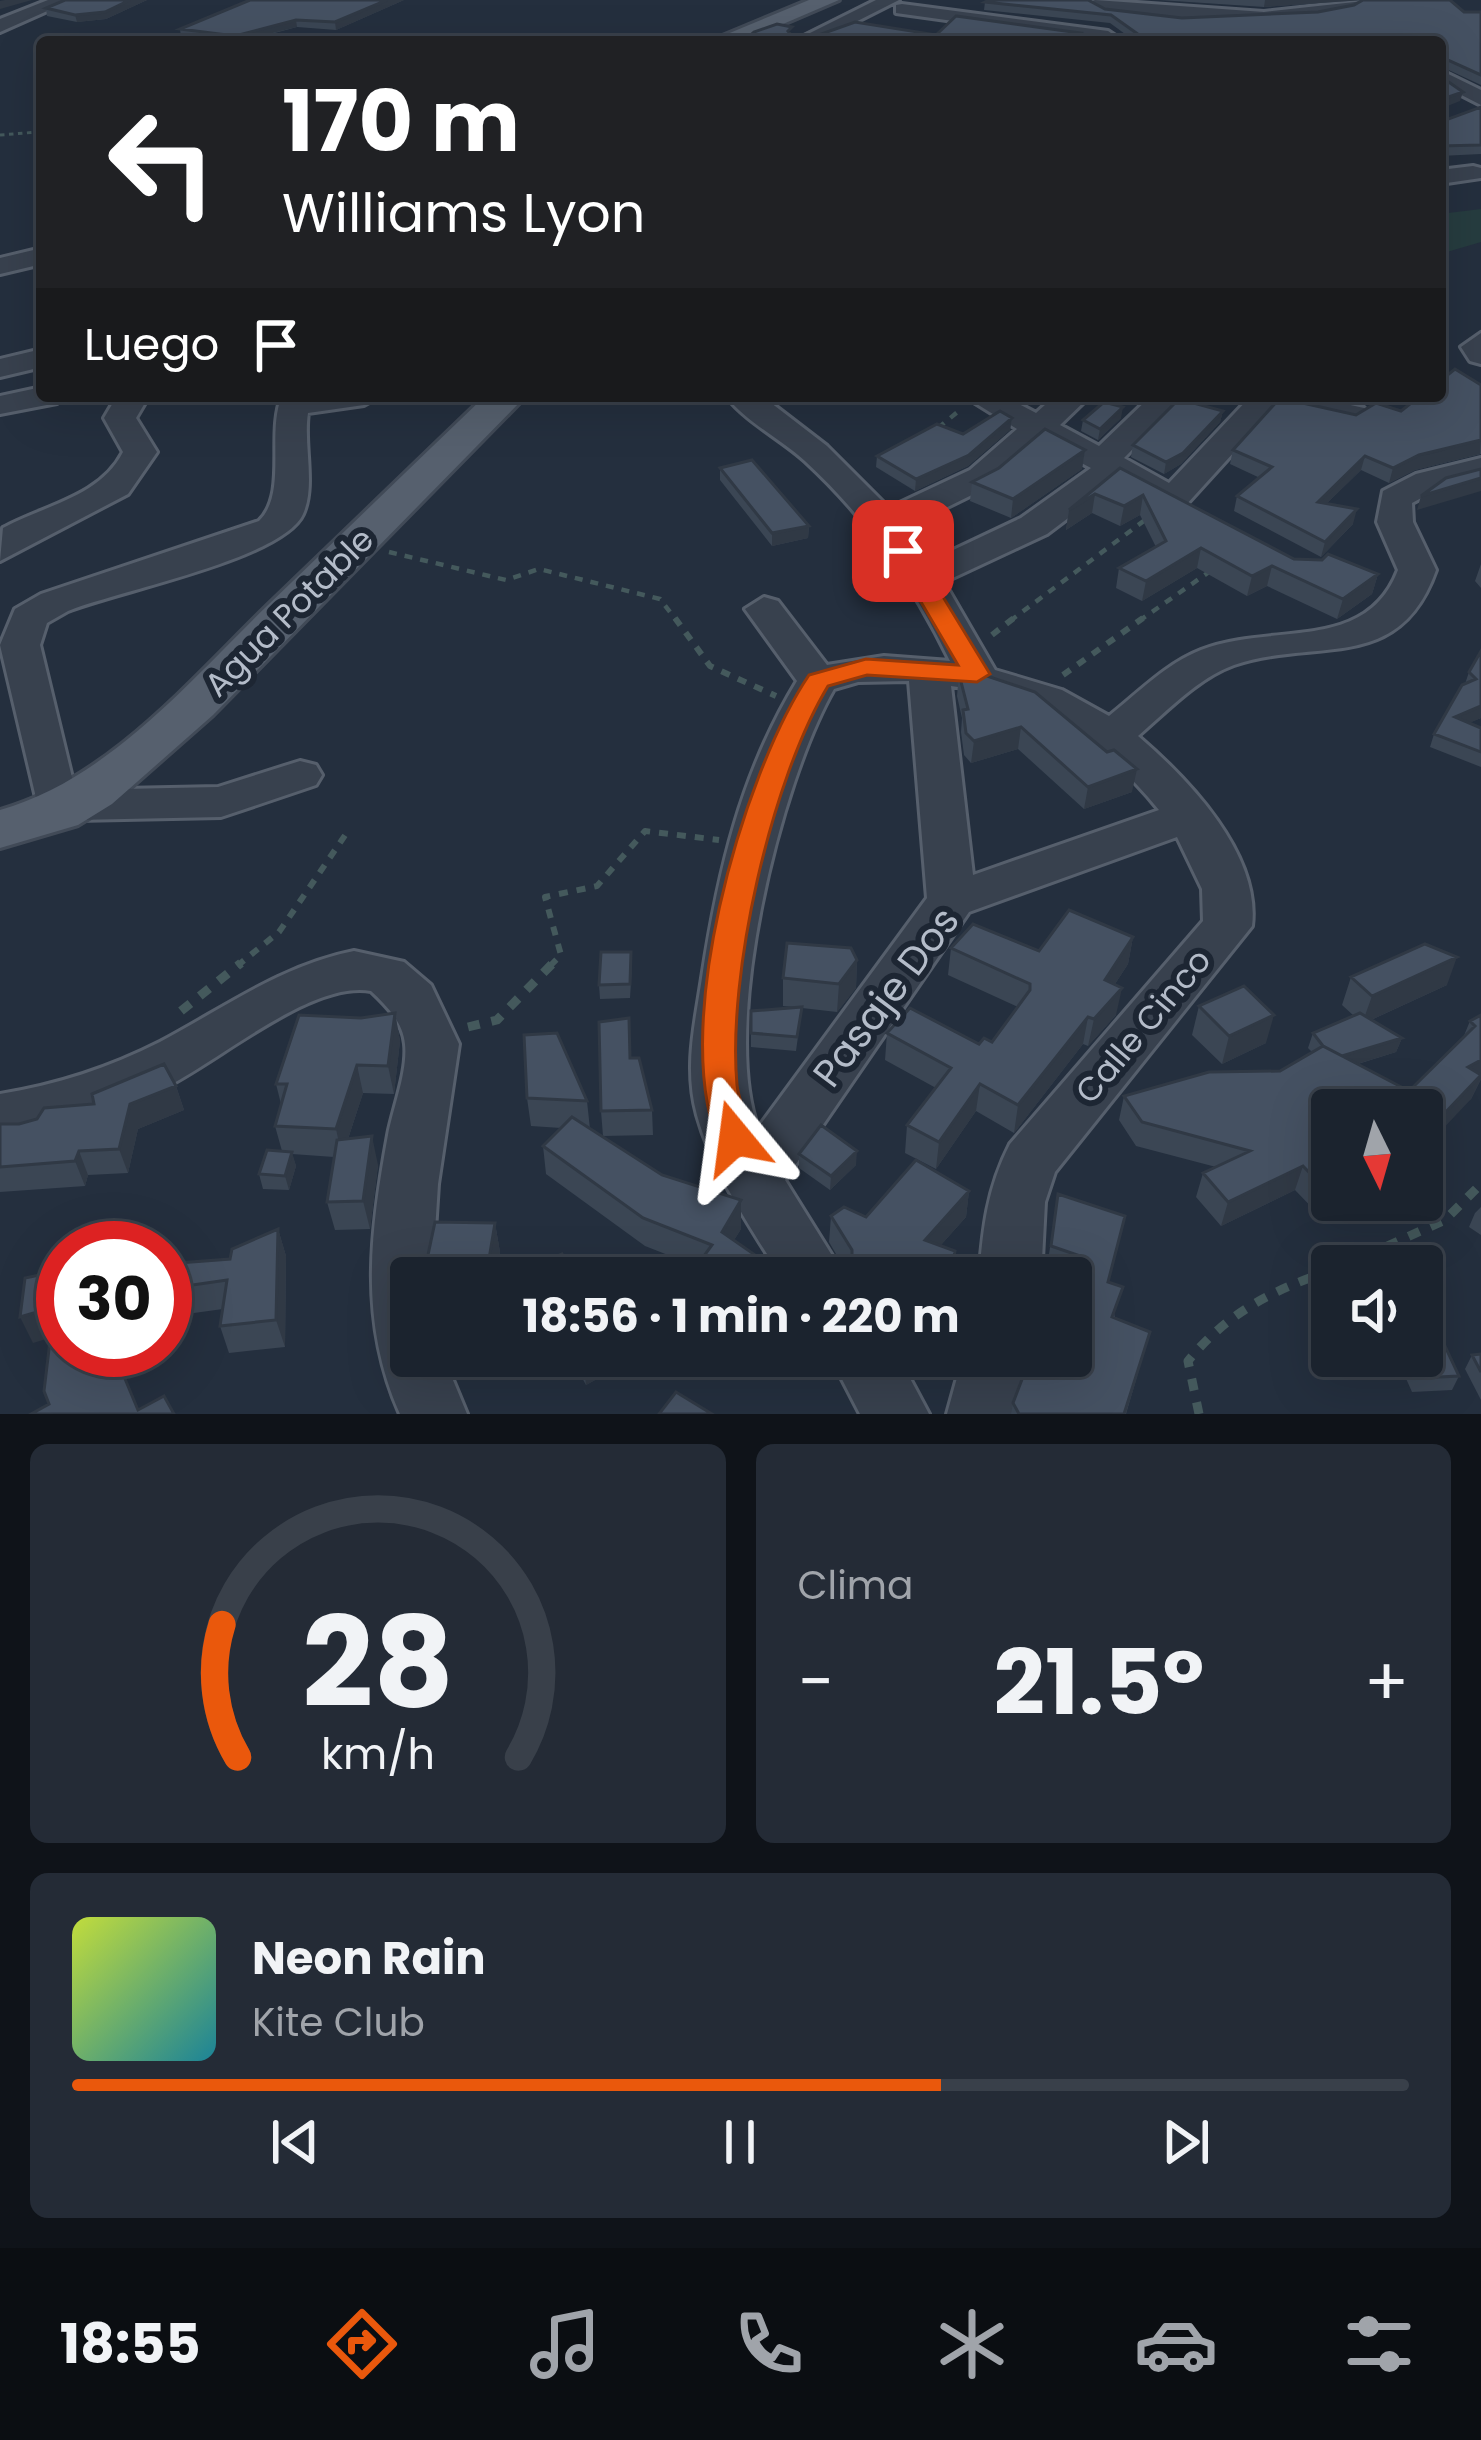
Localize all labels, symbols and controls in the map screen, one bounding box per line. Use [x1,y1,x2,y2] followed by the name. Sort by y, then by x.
[282,63,520,180] text: 170 m
[84,84,240,240] icon: left
[282,175,645,251] text: Williams Lyon
[243,312,309,378] icon: arrive
[84,313,219,376] text: Luego
[852,500,954,602] pin
[194,517,384,707] street label: Agua Potable
[870,518,936,584] icon: arrive
[800,895,972,1099] street label: Pasaje Dos
[1064,938,1222,1114] street label: Calle Cinco
[672,1075,798,1201] position arrow
[1311,1089,1443,1221] north arrow
[1311,1089,1443,1377] map controls
[36,1221,192,1377] speed limit sign: 30
[1311,1245,1443,1377] button: sound
[522,1285,960,1348] text: 18:56 · 1 min · 220 m
[798,1558,913,1613] text: Clima
[302,1575,454,1750] text: 28
[994,1619,1204,1746] text: 21.5°
[798,1636,834,1728] text: −
[1364,1636,1409,1728] text: +
[321,1723,435,1783] text: km/h
[252,1927,486,1990] text: Neon Rain
[252,1995,425,2050] text: Kite Club
[262,2109,328,2175] icon: previous
[707,2109,773,2175] icon: pause
[1153,2109,1219,2175] icon: next
[320,2302,404,2386] icon: directions
[523,2302,607,2386] icon: music
[727,2302,811,2386] icon: phone
[930,2302,1014,2386] icon: climate
[1134,2302,1218,2386] icon: car
[1337,2302,1421,2386] icon: filters
[60,2306,201,2382] text: 18:55

